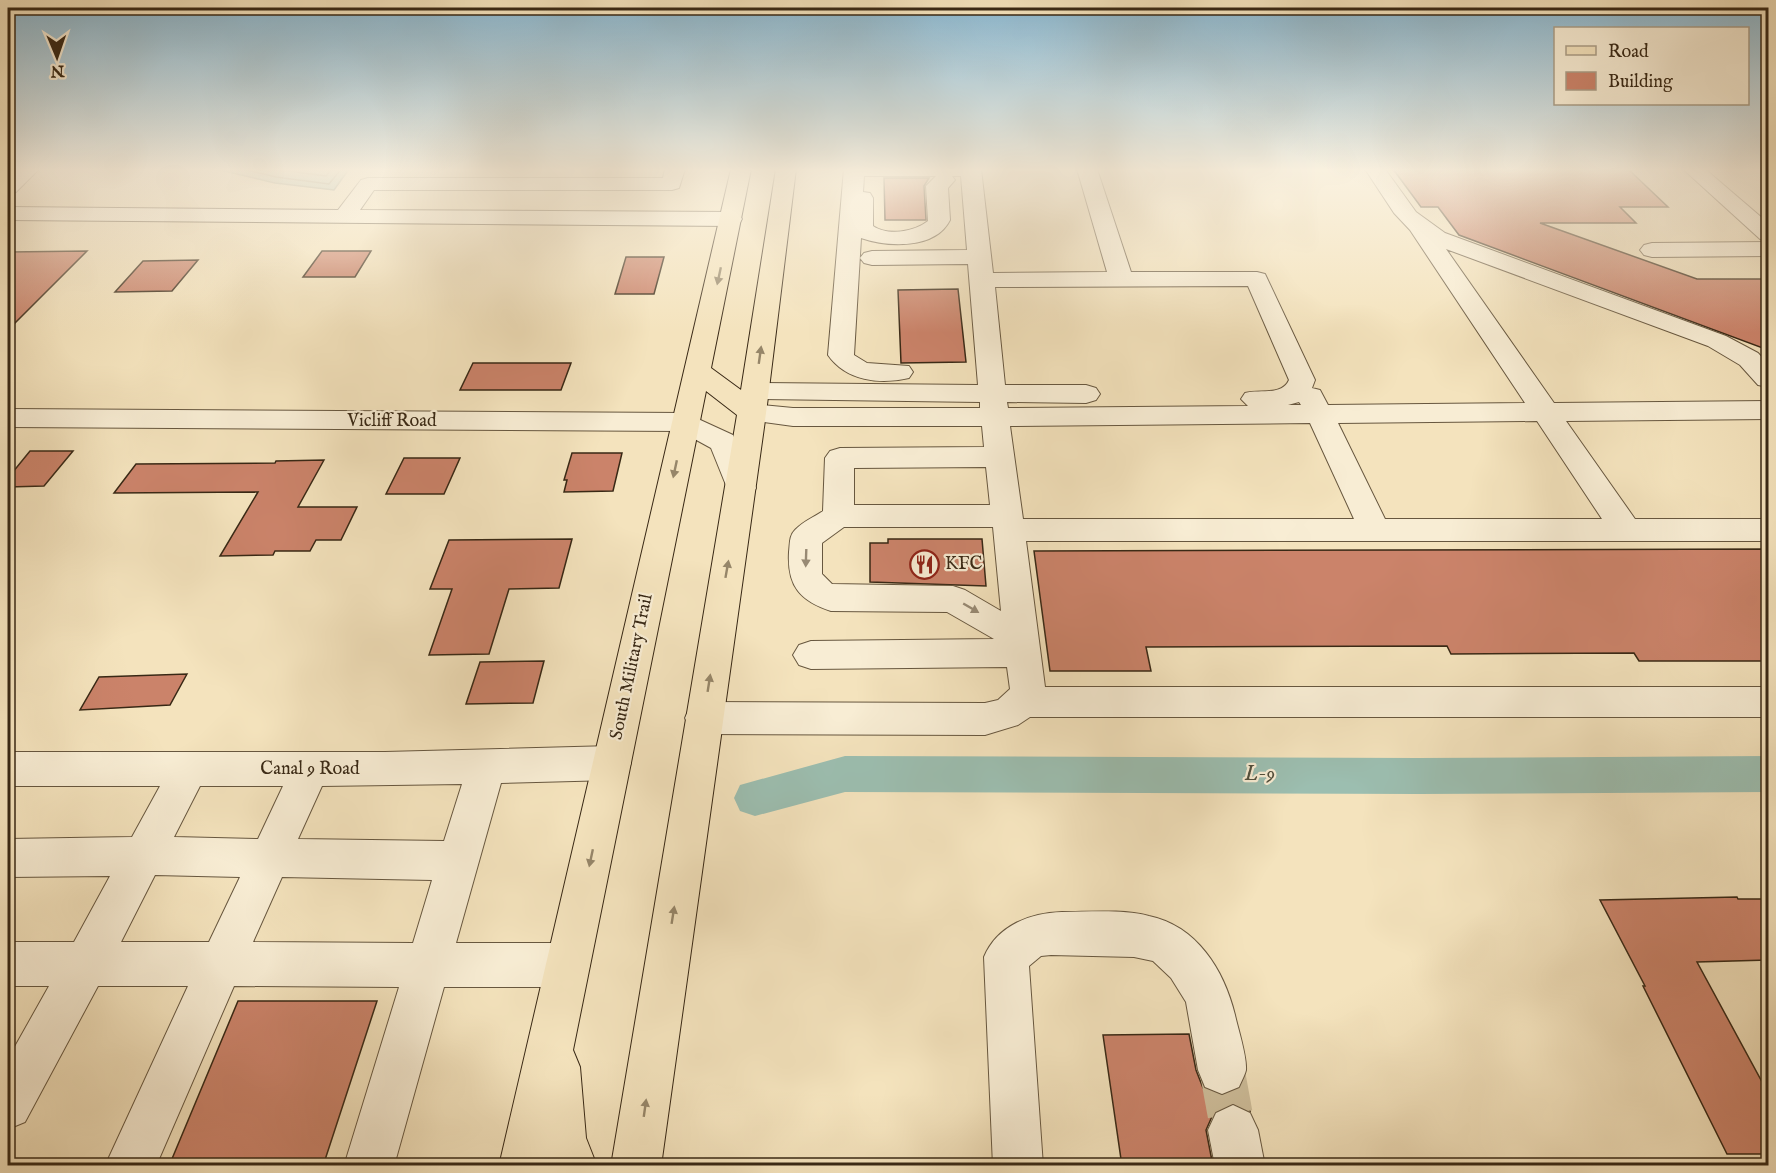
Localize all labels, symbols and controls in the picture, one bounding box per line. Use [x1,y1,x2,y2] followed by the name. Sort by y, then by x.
[27,27,87,87] north arrow
[1554,27,1749,105] legend
[1608,41,1649,64] text: Road
[50,60,66,80] text: N
[1608,71,1673,94] text: Building
[714,267,723,286] one-way arrow
[756,345,765,364] one-way arrow
[346,410,437,433] street label: Vicliff Road
[670,459,679,478] one-way arrow
[908,548,940,580] restaurant icon: KFC
[801,549,810,568] one-way arrow
[945,553,982,576] place label: KFC
[723,560,732,579] one-way arrow
[605,592,659,742] street label: South Military Trail
[963,602,979,613] one-way arrow
[704,673,713,692] one-way arrow
[260,758,360,781] street label: Canal 9 Road
[1244,762,1275,787] water label: L-9
[586,848,595,867] one-way arrow
[669,905,678,924] one-way arrow
[640,1098,649,1117] one-way arrow

